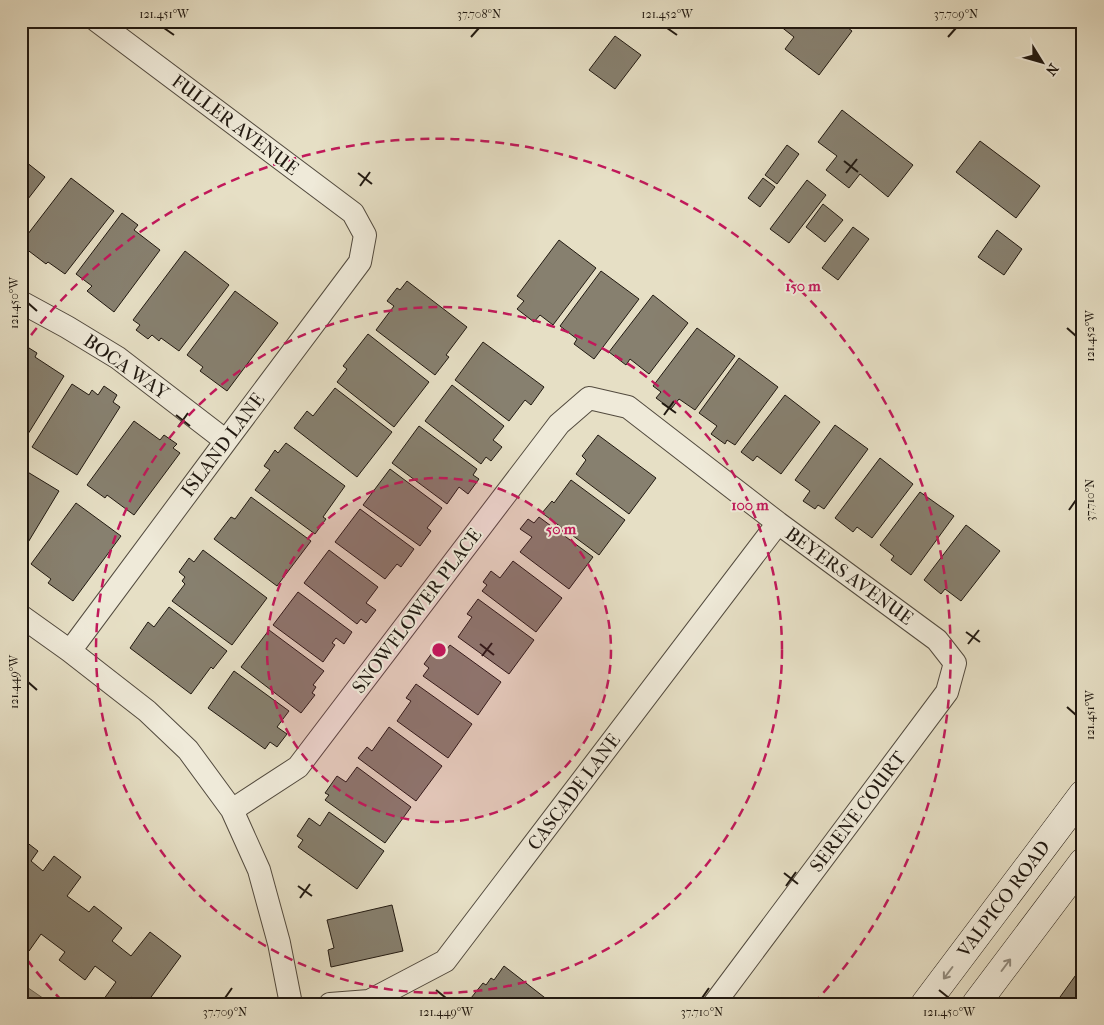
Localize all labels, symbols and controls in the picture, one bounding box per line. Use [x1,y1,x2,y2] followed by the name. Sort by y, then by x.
[139,7,190,21] text: 121.451°W
[457,7,501,21] text: 37.708°N
[641,7,694,21] text: 121.452°W
[934,7,978,21] text: 37.709°N
[1016,38,1066,88] north arrow
[1042,60,1062,79] text: N
[167,70,303,180] street label: FULLER AVENUE
[7,276,21,329] text: 121.450°W
[785,277,821,295] text: 150 m
[1083,309,1097,362] text: 121.452°W
[79,330,174,405] street label: BOCA WAY
[177,388,269,501] street label: ISLAND LANE
[1083,479,1097,521] text: 37.710°N
[731,496,769,514] text: 100 m
[546,520,577,538] text: 50 m
[781,522,917,630] street label: BEYERS AVENUE
[348,524,486,698] street label: SNOWFLOWER PLACE
[430,641,448,659] centre of rings
[7,654,21,709] text: 121.449°W
[1083,689,1097,740] text: 121.451°W
[523,729,625,855] street label: CASCADE LANE
[806,747,911,877] street label: SERENE COURT
[952,836,1055,962] street label: VALPICO ROAD
[1000,959,1011,972] one-way arrow
[943,966,954,979] one-way arrow
[203,1005,247,1019] text: 37.709°N
[419,1005,474,1019] text: 121.449°W
[681,1005,723,1019] text: 37.710°N
[923,1005,976,1019] text: 121.450°W

